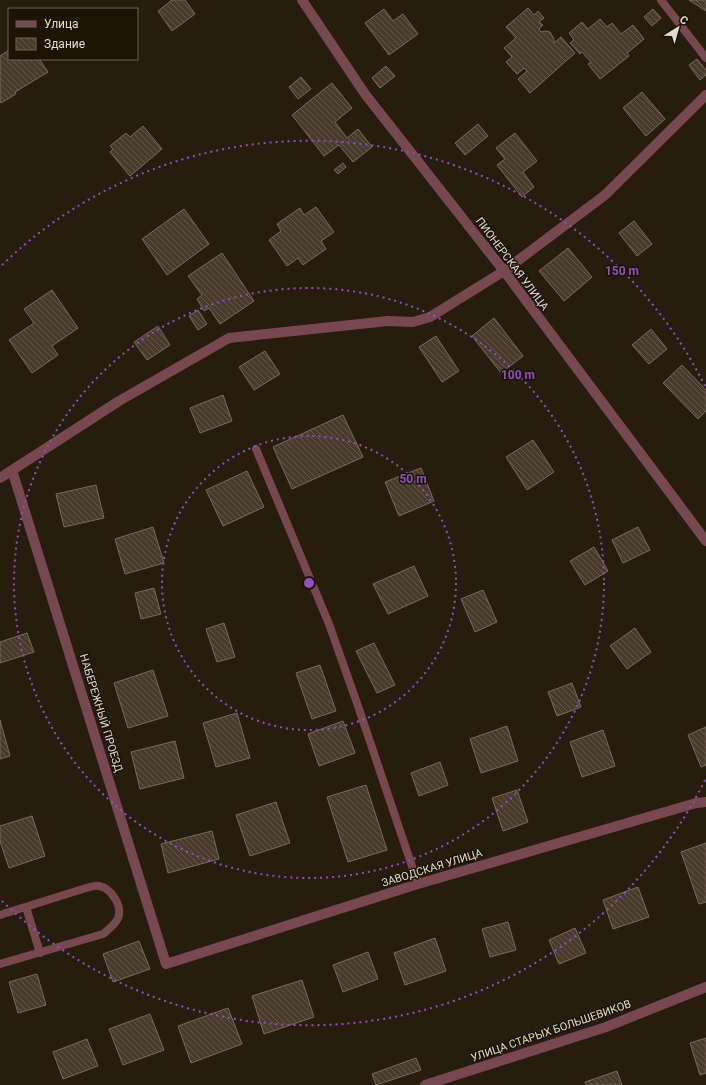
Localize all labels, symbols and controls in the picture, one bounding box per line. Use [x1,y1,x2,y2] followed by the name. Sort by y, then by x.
[8,8,138,60] legend
[658,8,698,48] north arrow
[677,13,691,28] text: С
[44,17,79,31] text: Улица
[44,37,85,51] text: Здание
[473,215,552,314] street label: ПИОНЕРСКАЯ УЛИЦА
[605,264,639,278] text: 150 m
[501,368,535,382] text: 100 m
[399,472,427,486] text: 50 m
[302,576,316,590] centre of rings
[77,652,125,774] street label: НАБЕРЕЖНЫЙ ПРОЕЗД
[380,846,485,890] street label: ЗАВОДСКАЯ УЛИЦА
[469,997,633,1065] street label: УЛИЦА СТАРЫХ БОЛЬШЕВИКОВ

